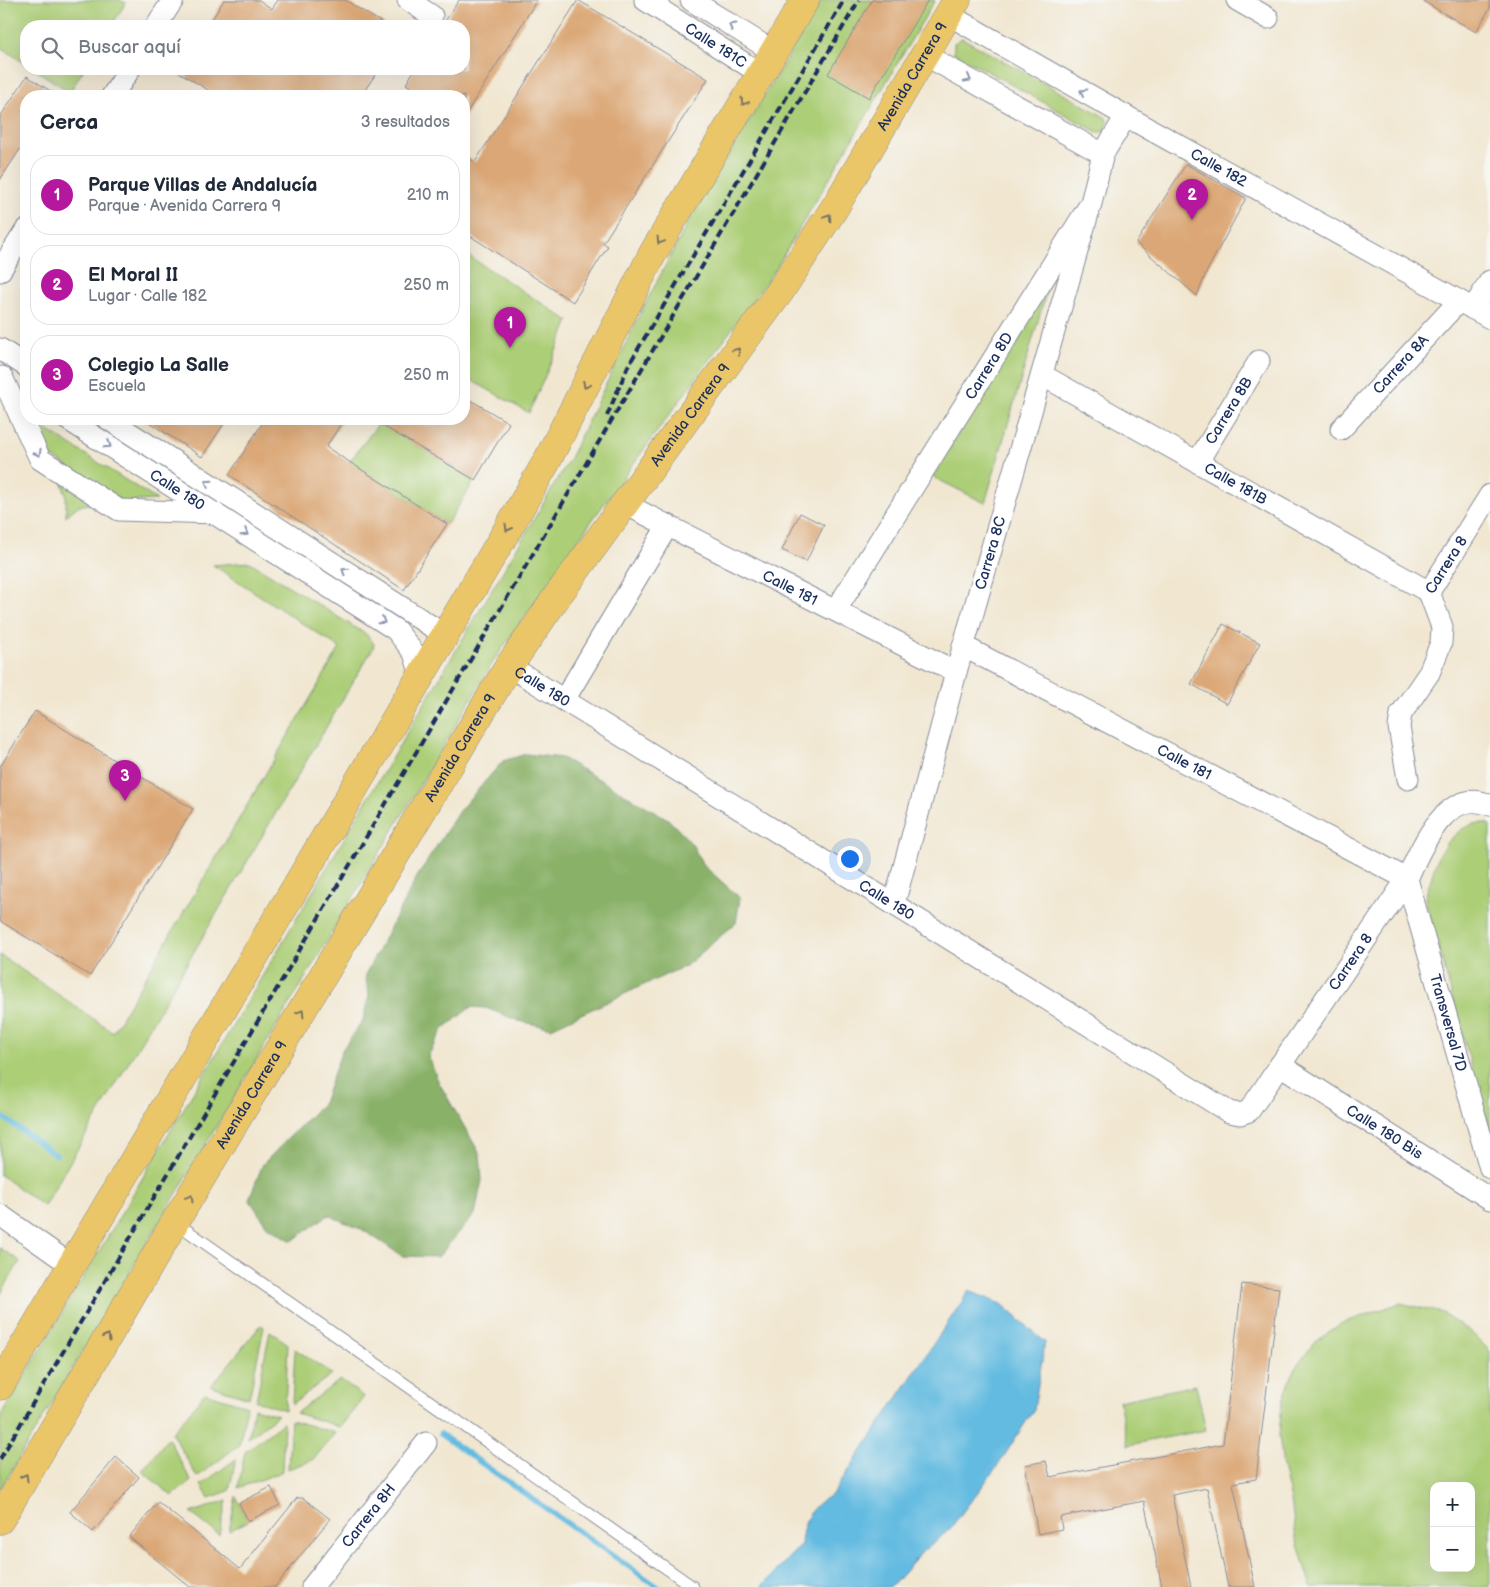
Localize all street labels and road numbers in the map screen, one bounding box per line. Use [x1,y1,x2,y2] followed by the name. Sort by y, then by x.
[681,18,751,72] street label: Calle 181C
[873,19,951,134] street label: Avenida Carrera 9
[1187,144,1251,191] street label: Calle 182
[961,329,1017,403] street label: Carrera 8D
[1369,330,1433,398] street label: Carrera 8A
[646,359,734,470] street label: Avenida Carrera 9
[1201,374,1256,448] street label: Carrera 8B
[1201,458,1271,509] street label: Calle 181B
[146,465,209,515] street label: Calle 180
[971,514,1010,592] street label: Carrera 8C
[1421,532,1472,598] street label: Carrera 8
[759,566,821,610] street label: Calle 181
[511,662,574,711] street label: Calle 180
[420,690,500,805] street label: Avenida Carrera 9
[1154,740,1215,784] street label: Calle 181
[855,875,918,924] street label: Calle 180
[1324,929,1377,994] street label: Carrera 8
[1425,972,1471,1074] street label: Transversal 7D
[212,1037,291,1152] street label: Avenida Carrera 9
[1343,1100,1427,1164] street label: Calle 180 Bis
[337,1480,400,1551] street label: Carrera 8H

